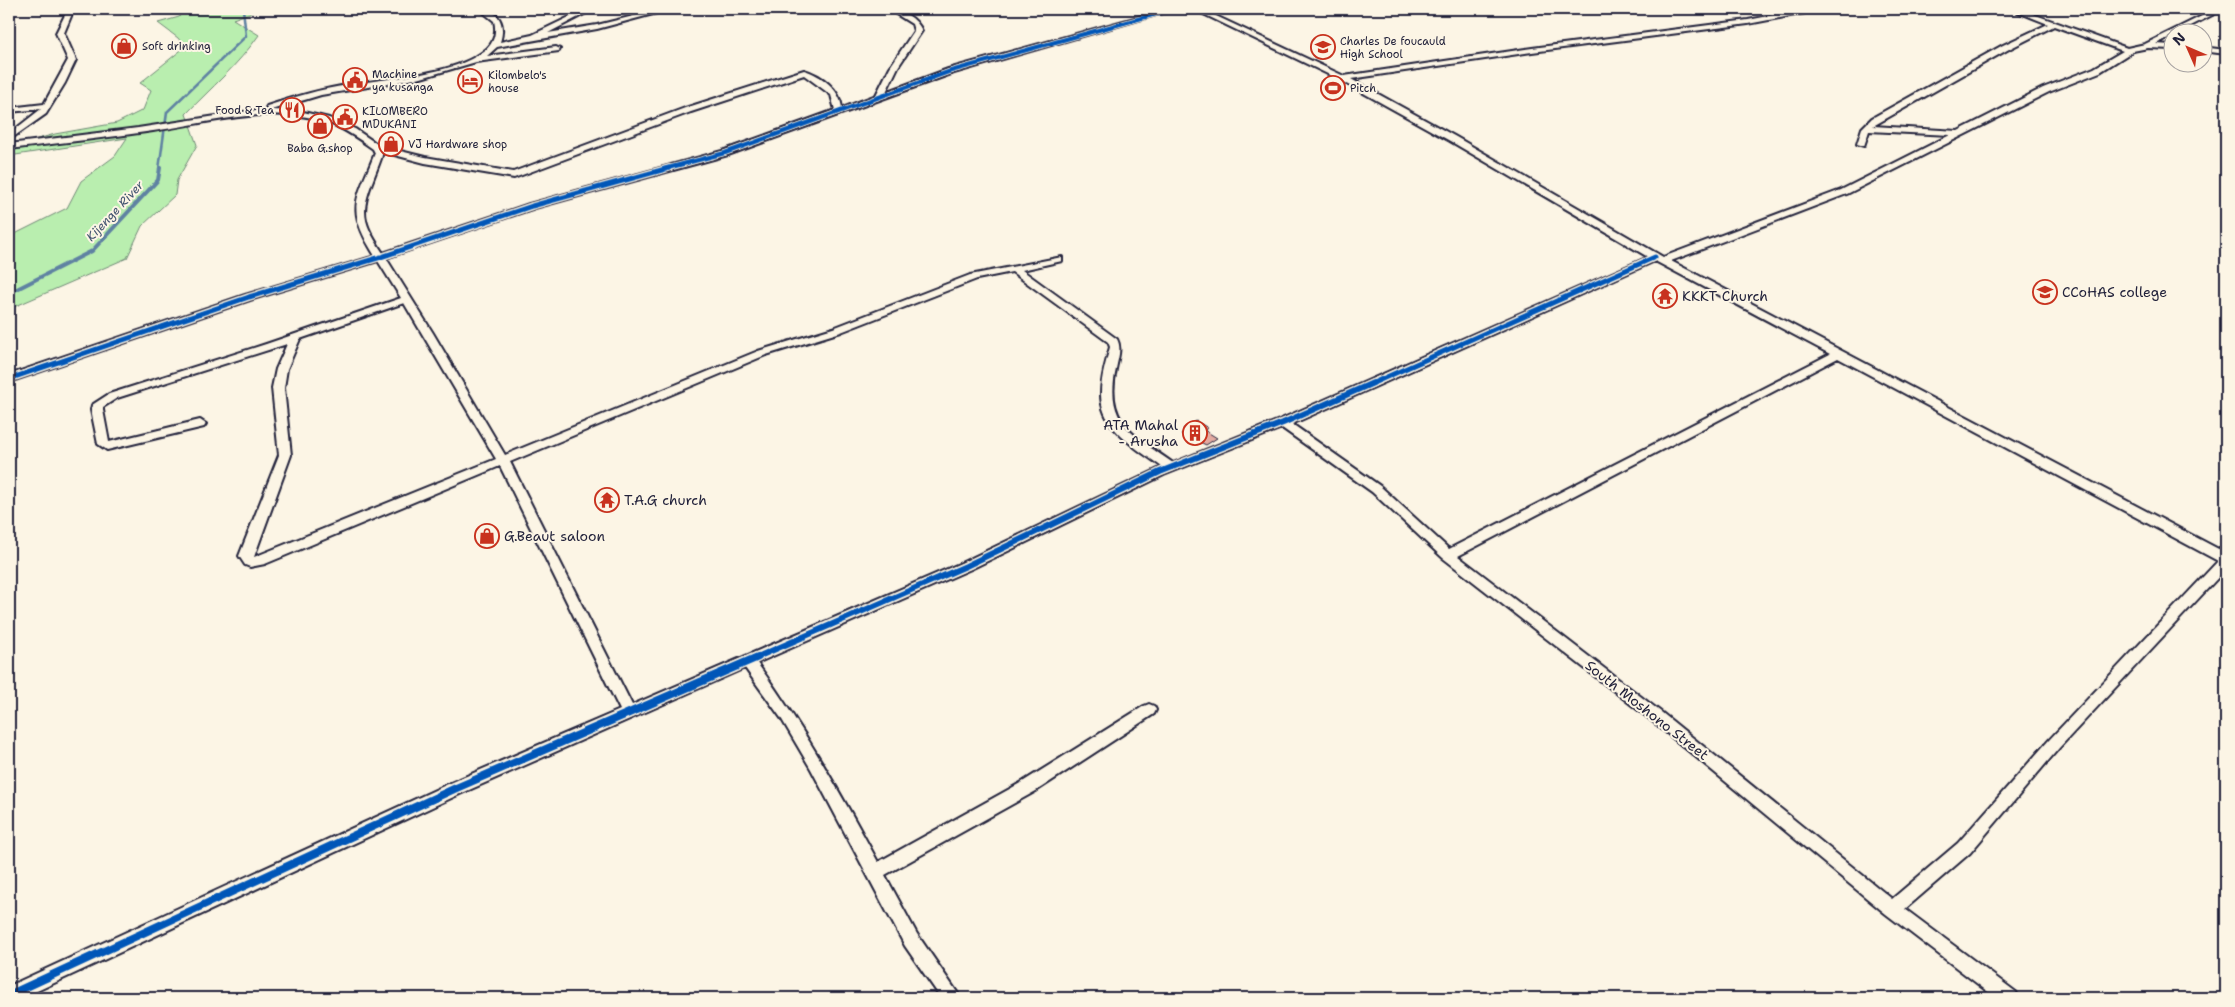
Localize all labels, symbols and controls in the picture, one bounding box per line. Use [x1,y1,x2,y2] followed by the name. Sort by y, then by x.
[2162,22,2212,72] north arrow
[2169,29,2189,49] text: N
[111,33,137,59] shop icon: Soft drinking
[1310,34,1336,60] school or university icon: Charles De foucauld High School
[1340,34,1446,62] place label: Charles De foucauld High School
[142,39,211,54] place label: Soft drinking
[342,67,368,93] public building icon: Machine ya kusanga
[372,67,434,95] place label: Machine ya kusanga
[457,68,483,94] hotel icon: Kilombelo's house
[488,68,547,96] place label: Kilombelo's house
[1320,75,1346,101] sports icon: Pitch
[1350,81,1376,96] place label: Pitch
[279,97,305,123] restaurant icon: Food & Tea
[215,103,274,118] place label: Food & Tea
[332,104,358,130] public building icon: KILOMBERO MDUKANI
[362,104,428,132] place label: KILOMBERO MDUKANI
[307,113,333,139] shop icon: Baba G.shop
[378,131,404,157] shop icon: VJ Hardware shop
[408,137,507,152] place label: VJ Hardware shop
[287,141,353,156] place label: Baba G.shop
[83,177,147,245] water label: Kijenge River
[2032,279,2058,305] school or university icon: CCoHAS college
[1652,283,1678,309] temple icon: KKKT Church
[2062,283,2167,301] place label: CCoHAS college
[1682,287,1768,305] place label: KKKT Church
[1103,416,1179,450] place label: ATA Mahal - Arusha
[1182,420,1208,446] building icon: ATA Mahal - Arusha
[594,487,620,513] temple icon: T.A.G church
[624,491,707,509] place label: T.A.G church
[474,523,500,549] shop icon: G.Beaut saloon
[504,527,606,545] place label: G.Beaut saloon
[1582,656,1712,764] street label: South Moshono Street

